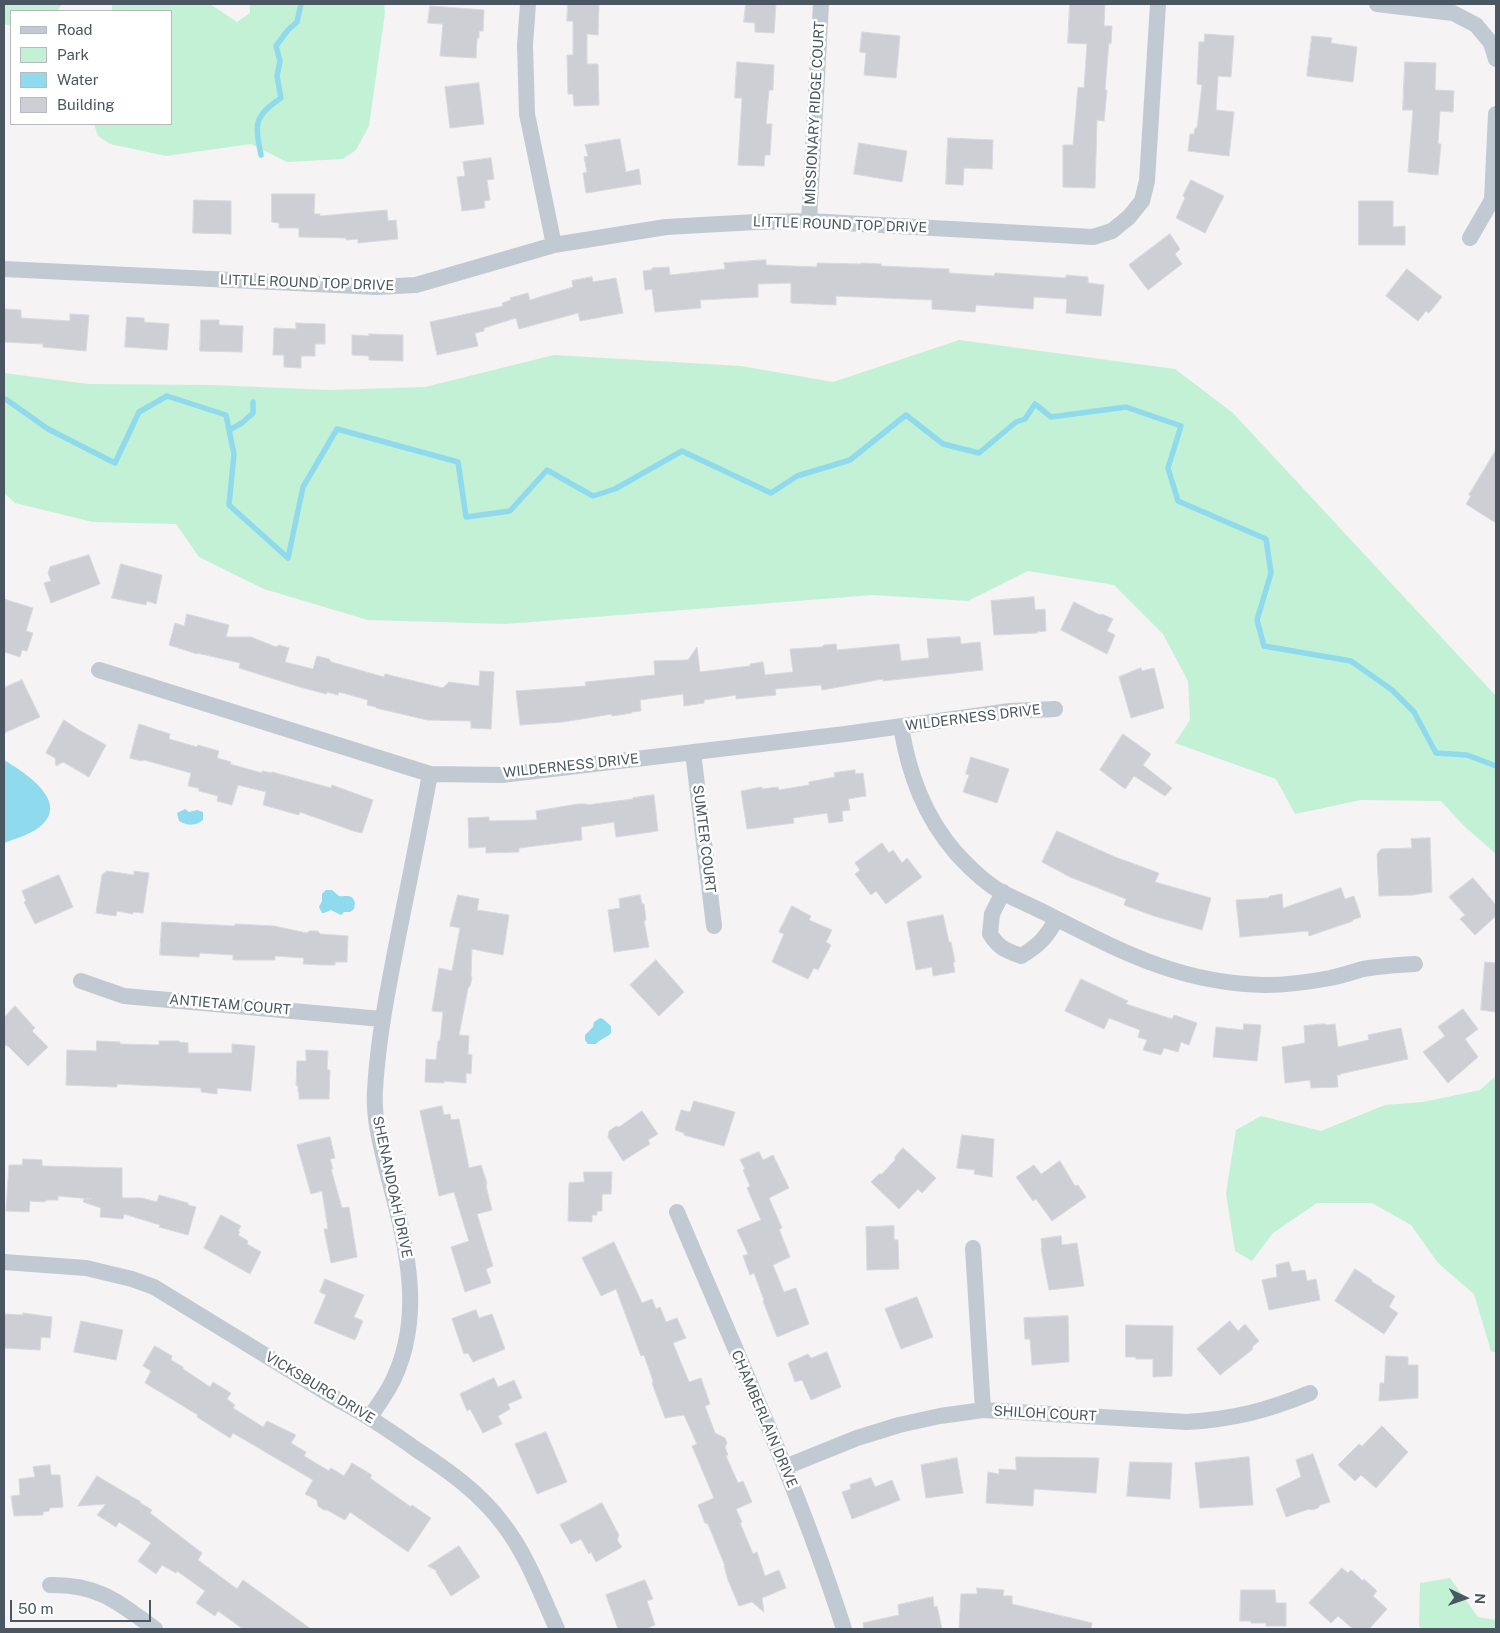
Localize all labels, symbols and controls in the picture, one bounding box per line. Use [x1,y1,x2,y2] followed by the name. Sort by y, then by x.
[10,10,172,125] legend
[57,21,93,38] text: Road
[802,21,828,205] street label: MISSIONARY RIDGE COURT
[57,46,89,63] text: Park
[57,71,99,88] text: Water
[57,96,115,113] text: Building
[753,214,927,236] street label: LITTLE ROUND TOP DRIVE
[220,272,394,294] street label: LITTLE ROUND TOP DRIVE
[904,701,1042,735] street label: WILDERNESS DRIVE
[502,751,640,781] street label: WILDERNESS DRIVE
[689,784,719,894] street label: SUMTER COURT
[169,991,291,1019] street label: ANTIETAM COURT
[369,1114,415,1260] street label: SHENANDOAH DRIVE
[727,1348,801,1490] street label: CHAMBERLAIN DRIVE
[262,1349,378,1427] street label: VICKSBURG DRIVE
[993,1403,1097,1425] street label: SHILOH COURT
[1440,1573,1490,1623] north arrow
[12,1590,154,1622] scale bar
[1472,1593,1488,1605] text: N
[18,1600,53,1617] text: 50 m

